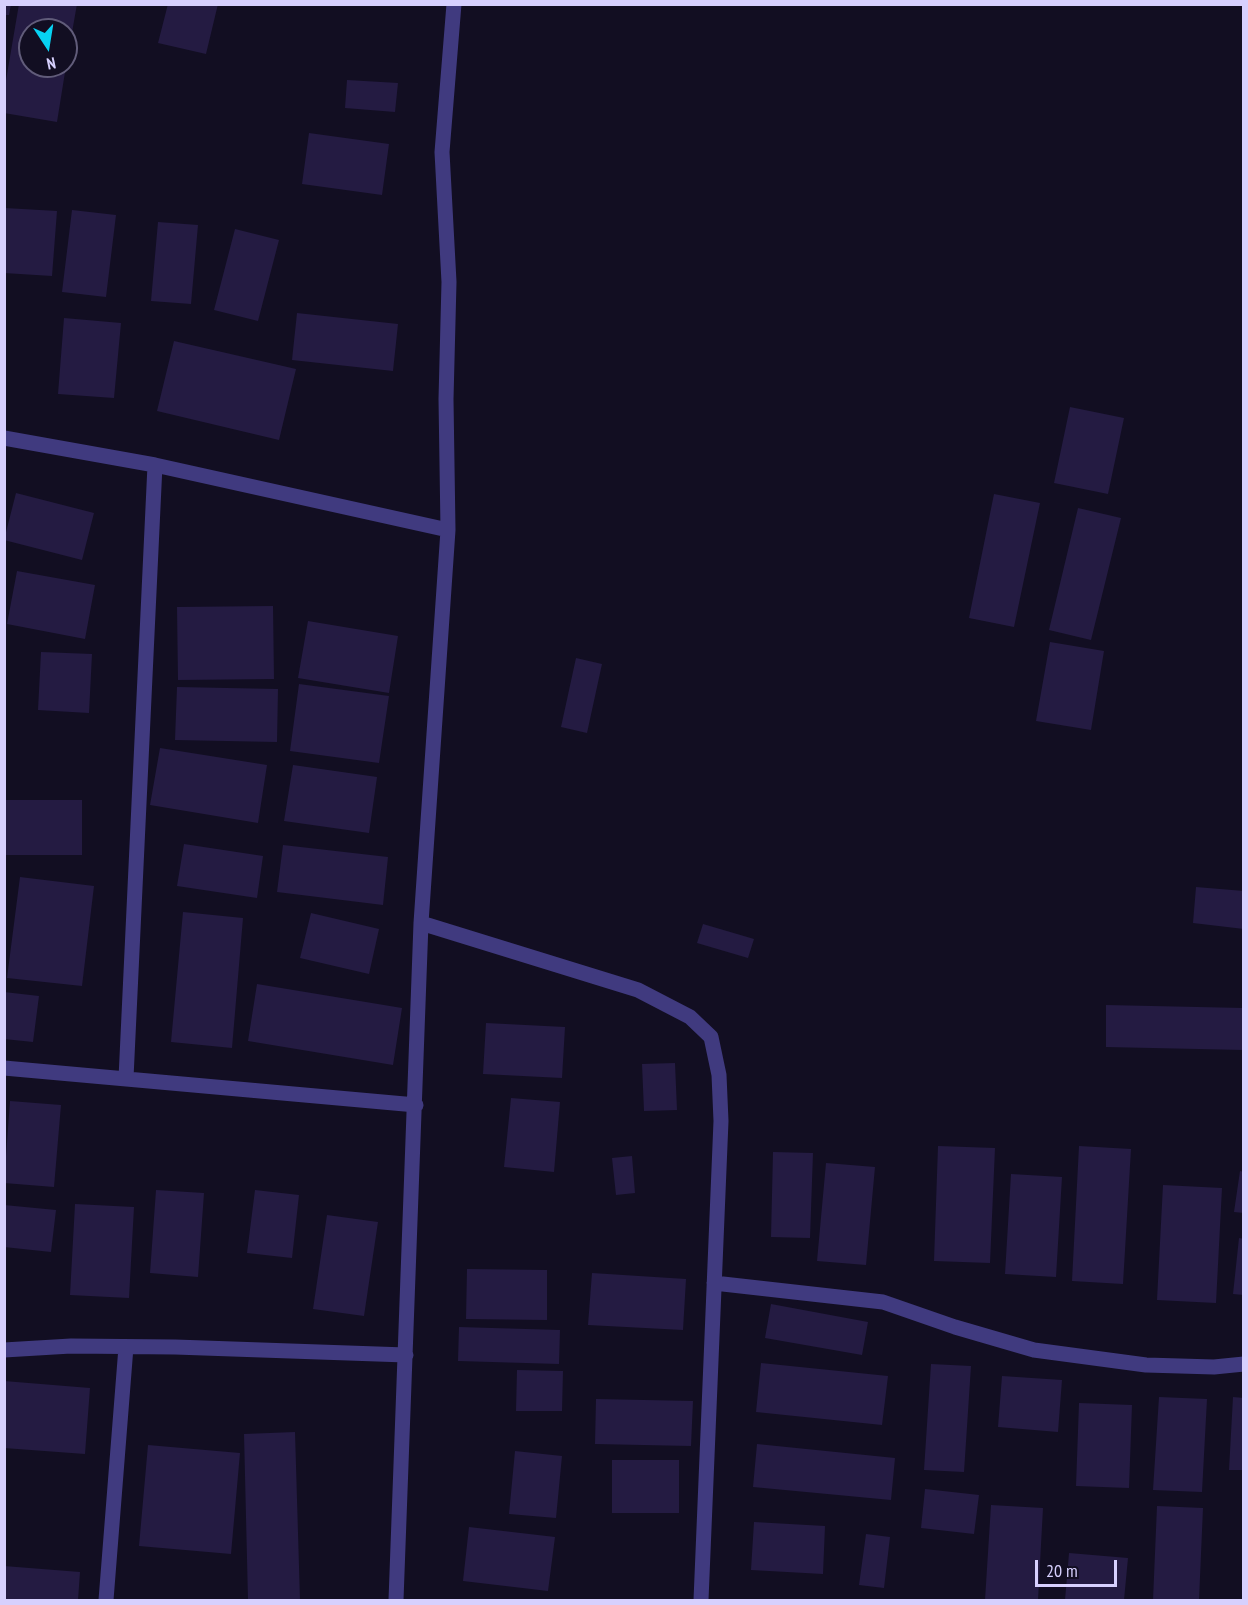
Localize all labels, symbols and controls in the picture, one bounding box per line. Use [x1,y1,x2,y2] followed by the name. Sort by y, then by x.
[18,18,78,78] north arrow
[45,53,58,74] text: N
[1038,1548,1120,1586] scale bar
[1046,1559,1078,1582] text: 20 m

